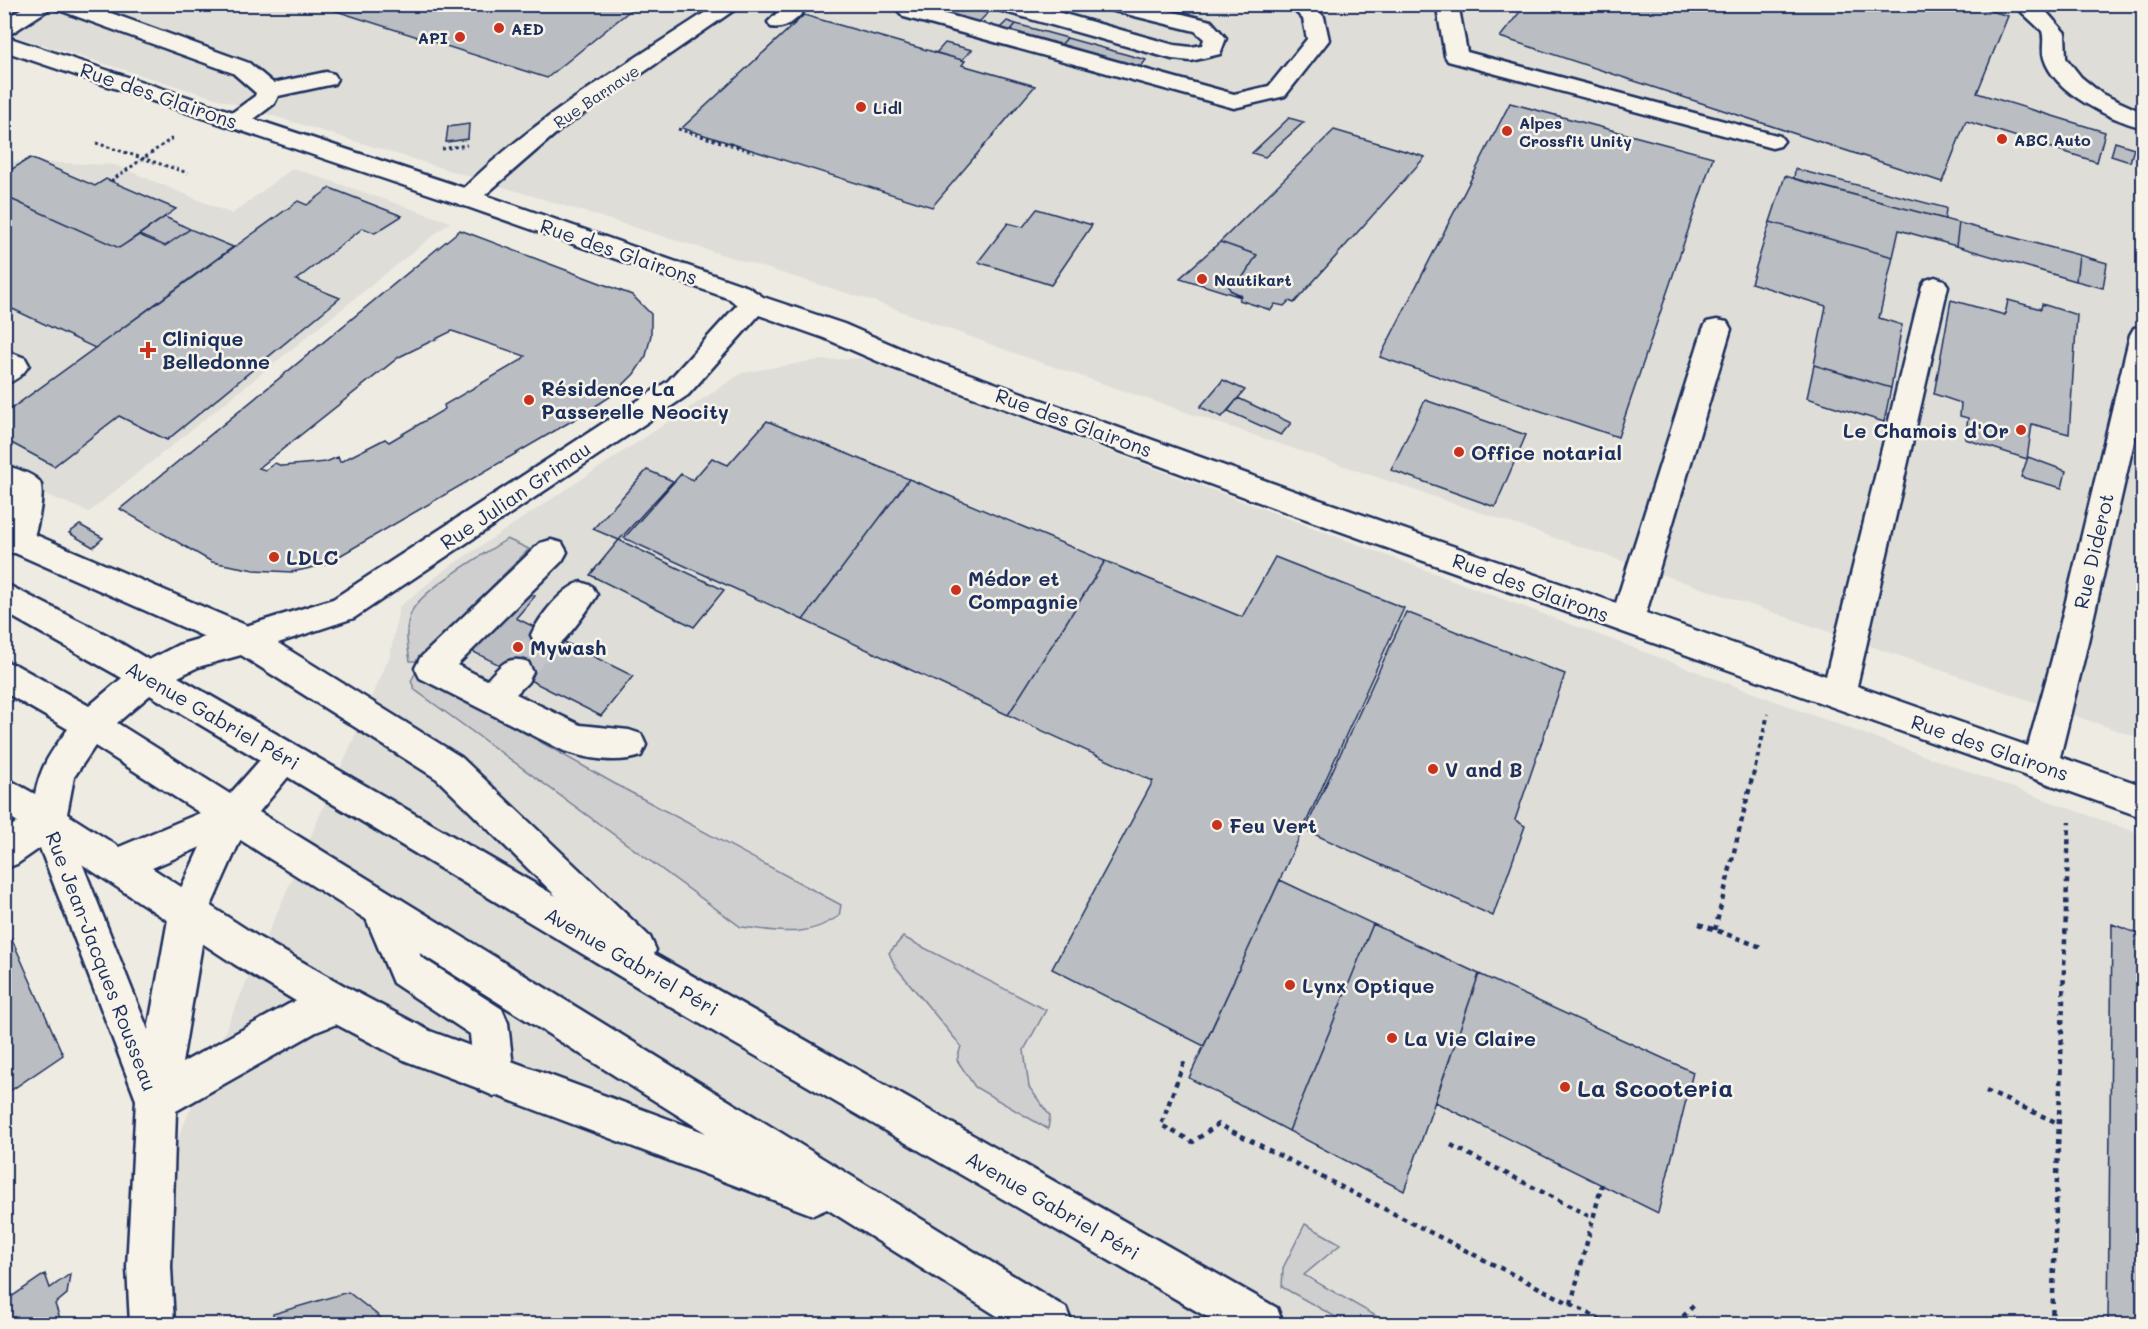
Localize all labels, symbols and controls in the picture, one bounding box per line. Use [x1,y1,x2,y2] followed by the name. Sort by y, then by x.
[511,18,544,39] place label: AED
[492,21,506,35] marker: AED
[418,27,448,48] place label: API
[453,30,467,44] marker: API
[77,56,241,134] street label: Rue des Glairons
[549,60,643,132] street label: Rue Barnave
[873,97,902,118] place label: Lidl
[854,100,868,114] marker: Lidl
[1519,112,1632,151] place label: Alpes Crossfit Unity
[1500,124,1514,138] marker: Alpes Crossfit Unity
[2014,129,2091,150] place label: ABC Auto
[1995,132,2009,146] marker: ABC Auto
[537,212,701,290] street label: Rue des Glairons
[1214,269,1292,290] place label: Nautikart
[1195,272,1209,286] marker: Nautikart
[162,325,270,374] place label: Clinique Belledonne
[139,341,157,359] marker: Clinique Belledonne
[541,375,729,424] place label: Résidence La Passerelle Neocity
[992,382,1156,462] street label: Rue des Glairons
[522,393,536,407] marker: Résidence La Passerelle Neocity
[1843,417,2009,443] place label: Le Chamois d'Or
[2014,423,2028,437] marker: Le Chamois d'Or
[435,435,595,555] street label: Rue Julian Grimau
[1471,439,1622,465] place label: Office notarial
[1452,445,1466,459] marker: Office notarial
[2067,491,2119,611] street label: Rue Diderot
[286,544,339,570] place label: LDLC
[1449,547,1613,627] street label: Rue des Glairons
[267,550,281,564] marker: LDLC
[968,565,1078,614] place label: Médor et Compagnie
[949,583,963,597] marker: Médor et Compagnie
[530,634,606,660] place label: Mywash
[511,640,525,654] marker: Mywash
[121,655,305,775] street label: Avenue Gabriel Péri
[1908,708,2072,786] street label: Rue des Glairons
[1445,756,1523,782] place label: V and B
[1426,762,1440,776] marker: V and B
[1229,812,1317,838] place label: Feu Vert
[1210,818,1224,832] marker: Feu Vert
[40,827,164,1095] street label: Rue Jean-Jacques Rousseau
[540,901,724,1021] street label: Avenue Gabriel Péri
[1302,972,1434,998] place label: Lynx Optique
[1283,978,1297,992] marker: Lynx Optique
[1404,1025,1536,1051] place label: La Vie Claire
[1385,1031,1399,1045] marker: La Vie Claire
[1577,1072,1733,1103] place label: La Scooteria
[1558,1080,1572,1094] marker: La Scooteria
[961,1145,1145,1265] street label: Avenue Gabriel Péri

